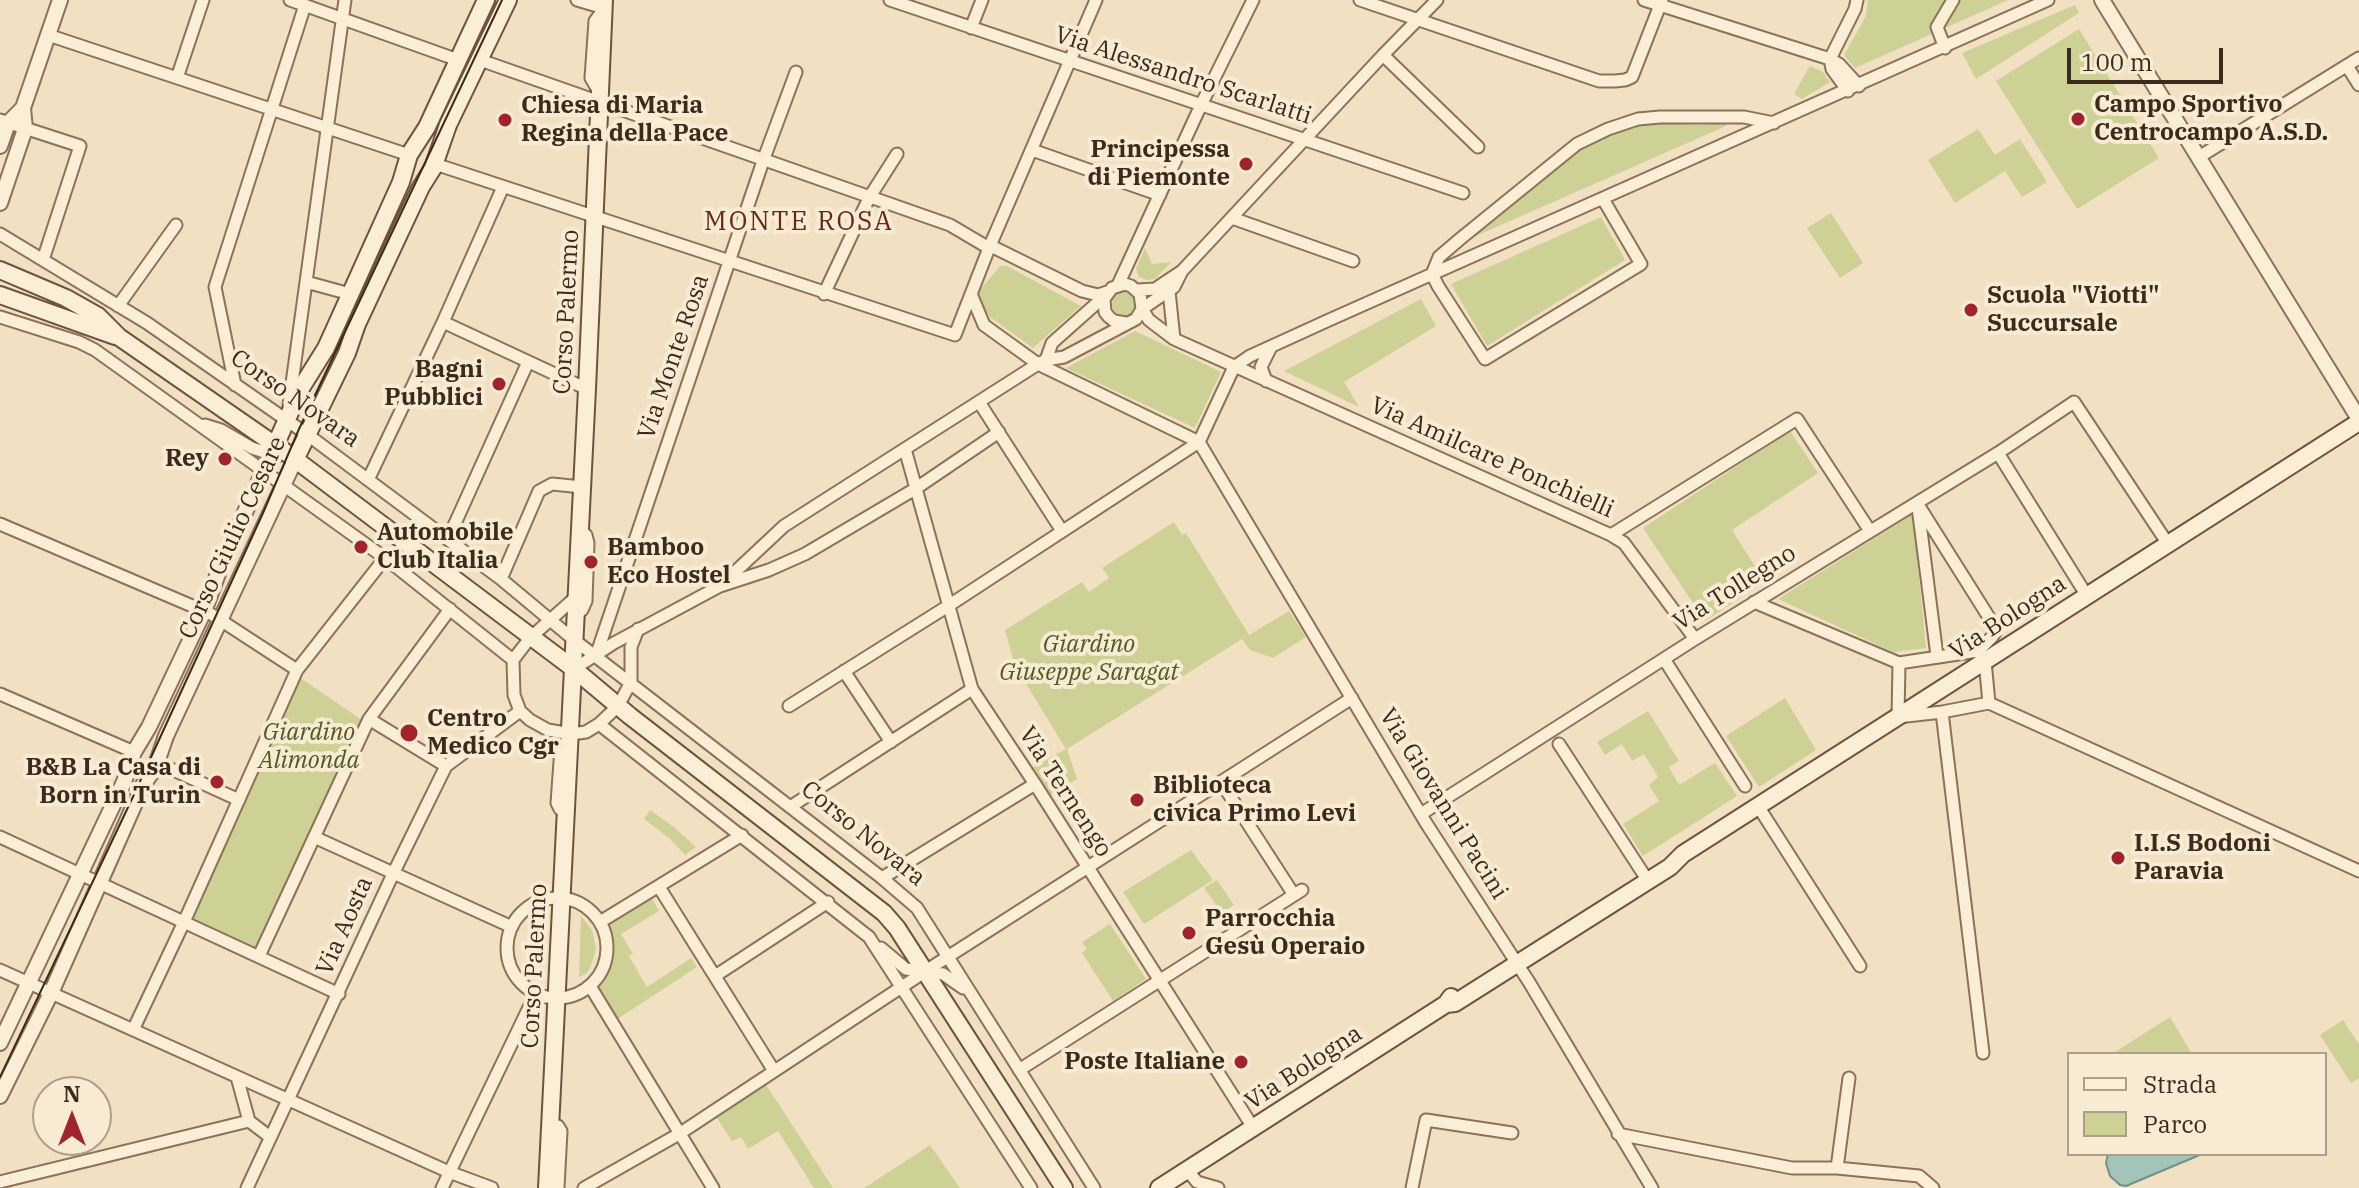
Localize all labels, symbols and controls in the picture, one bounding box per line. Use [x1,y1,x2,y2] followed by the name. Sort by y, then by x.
[1051,21,1315,131] street label: Via Alessandro Scarlatti
[2071,32,2227,82] scale bar
[2081,46,2153,78] text: 100 m
[2094,91,2328,147] place label: Campo Sportivo Centrocampo A.S.D.
[521,92,728,148] place label: Chiesa di Maria Regina della Pace
[2069,110,2087,128] marker: Campo Sportivo Centrocampo A.S.D.
[496,111,514,129] marker: Chiesa di Maria Regina della Pace
[1088,136,1230,192] place label: Principessa di Piemonte
[1237,155,1255,173] marker: Principessa di Piemonte
[704,206,894,238] district label: MONTE ROSA
[548,229,586,395] street label: Corso Palermo
[632,271,716,443] street label: Via Monte Rosa
[1987,282,2159,338] place label: Scuola "Viotti" Succursale
[1962,301,1980,319] marker: Scuola "Viotti" Succursale
[225,344,365,454] street label: Corso Novara
[384,356,483,412] place label: Bagni Pubblici
[490,375,508,393] marker: Bagni Pubblici
[1366,391,1618,525] street label: Via Amilcare Ponchielli
[173,432,293,644] street label: Corso Giulio Cesare
[165,445,209,473] place label: Rey
[216,450,234,468] marker: Rey
[377,519,513,575] place label: Automobile Club Italia
[607,534,731,590] place label: Bamboo Eco Hostel
[352,538,370,556] marker: Automobile Club Italia
[1668,539,1802,637] street label: Via Tollegno
[582,553,600,571] marker: Bamboo Eco Hostel
[1944,570,2072,666] street label: Via Bologna
[999,631,1179,687] park label: Giardino Giuseppe Saragat
[1373,703,1513,905] street label: Via Giovanni Pacini
[427,705,559,761] place label: Centro Medico Cgr
[259,719,359,775] park label: Giardino Alimonda
[1012,721,1118,863] street label: Via Ternengo
[398,722,420,744] marker: Centro Medico Cgr
[25,754,201,810] place label: B&B La Casa di Born in Turin
[1153,772,1356,828] place label: Biblioteca civica Primo Levi
[208,773,226,791] marker: B&B La Casa di Born in Turin
[795,775,931,893] street label: Corso Novara
[1128,791,1146,809] marker: Biblioteca civica Primo Levi
[2134,830,2271,886] place label: I.I.S Bodoni Paravia
[2109,849,2127,867] marker: I.I.S Bodoni Paravia
[311,872,379,980] street label: Via Aosta
[516,883,554,1049] street label: Corso Palermo
[1205,905,1365,961] place label: Parrocchia Gesù Operaio
[1180,924,1198,942] marker: Parrocchia Gesù Operaio
[1240,1020,1368,1116] street label: Via Bologna
[1064,1048,1225,1076] place label: Poste Italiane
[2067,1052,2327,1156] legend
[1232,1053,1250,1071] marker: Poste Italiane
[2143,1068,2217,1100] text: Strada
[32,1076,112,1156] north arrow
[63,1079,81,1108] text: N
[2143,1108,2207,1140] text: Parco

